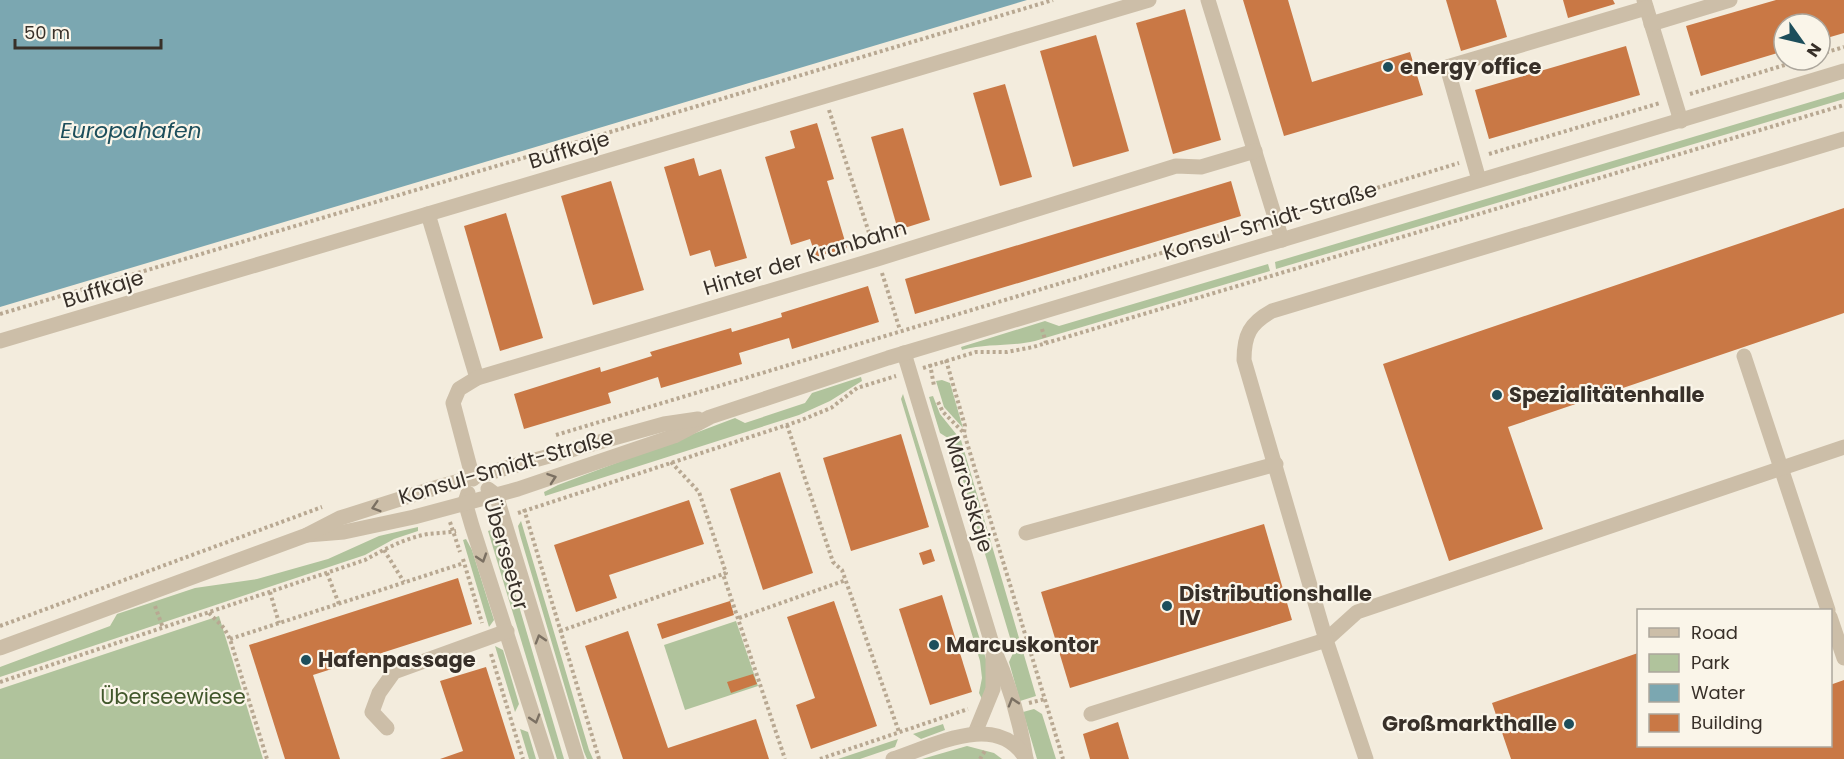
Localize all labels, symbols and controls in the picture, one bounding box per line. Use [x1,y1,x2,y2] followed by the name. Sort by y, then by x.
[15,12,160,50] scale bar
[1772,12,1832,72] north arrow
[24,20,70,45] text: 50 m
[1801,39,1827,62] text: N
[1400,52,1541,81] place label: energy office
[1381,60,1395,74] marker: energy office
[60,115,202,146] water label: Europahafen
[525,123,613,176] street label: Buffkaje
[1159,174,1380,267] street label: Konsul-Smidt-Straße
[700,213,910,302] street label: Hinter der Kranbahn
[59,262,147,315] street label: Buffkaje
[1509,380,1705,409] place label: Spezialitätenhalle
[1490,388,1504,402] marker: Spezialitätenhalle
[395,422,617,511] street label: Konsul-Smidt-Straße
[938,432,1001,556] street label: Marcuskaje
[546,473,557,486] one-way arrow
[477,495,536,613] street label: Überseetor
[371,499,382,512] one-way arrow
[475,552,488,563] one-way arrow
[1179,579,1372,632] place label: Distributionshalle IV
[1160,599,1174,613] marker: Distributionshalle IV
[1637,609,1832,747] legend
[1691,620,1738,645] text: Road
[946,630,1099,659] place label: Marcuskontor
[535,634,547,645] one-way arrow
[927,638,941,652] marker: Marcuskontor
[318,645,476,674] place label: Hafenpassage
[1691,650,1730,675] text: Park
[299,653,313,667] marker: Hafenpassage
[1691,680,1745,705] text: Water
[100,682,246,711] park label: Überseewiese
[1008,697,1020,708] one-way arrow
[1382,709,1557,738] place label: Großmarkthalle
[1691,710,1763,735] text: Building
[528,713,540,724] one-way arrow
[1562,717,1576,731] marker: Großmarkthalle

